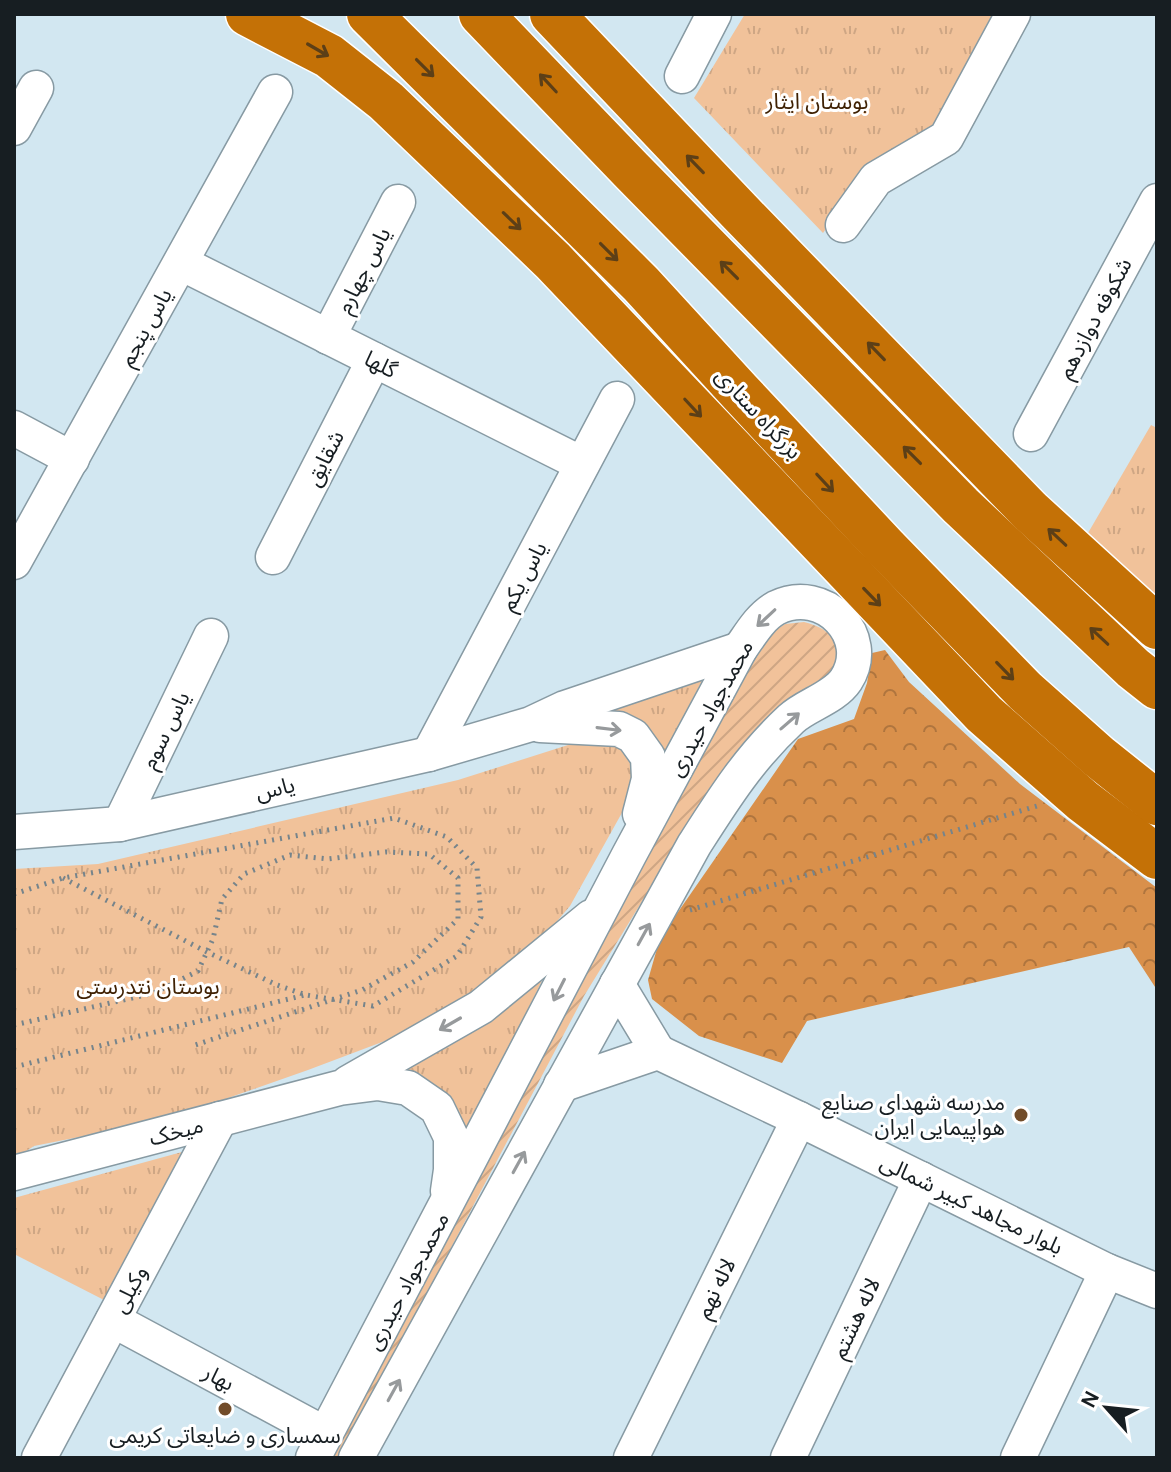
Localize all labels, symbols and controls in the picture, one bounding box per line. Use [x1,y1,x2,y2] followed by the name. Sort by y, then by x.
[305,43,329,58] one-way arrow
[415,59,435,78] one-way arrow
[539,73,558,93] one-way arrow
[765,89,868,115] park label: بوستان ایثار
[686,155,704,175] one-way arrow
[502,212,522,231] one-way arrow
[331,223,399,319] street label: یاس چهارم
[599,242,618,261] one-way arrow
[1052,254,1140,385] street label: شکوفه دوازدهم
[720,261,739,280] one-way arrow
[114,284,181,373] street label: یاس پنجم
[866,341,885,361] one-way arrow
[360,346,402,384] street label: گلها
[710,363,807,465] street label: بزرگراه ستاری
[684,398,703,418] one-way arrow
[300,426,350,491] street label: شقایق
[902,445,921,465] one-way arrow
[815,473,834,493] one-way arrow
[1048,529,1068,547] one-way arrow
[495,537,556,617] street label: یاس یکم
[862,587,881,606] one-way arrow
[756,609,776,628] one-way arrow
[1089,627,1109,645] one-way arrow
[663,636,759,781] street label: محمدجواد حیدری
[995,660,1014,680] one-way arrow
[136,687,198,775] street label: یاس سوم
[780,712,800,730] one-way arrow
[596,722,621,737] one-way arrow
[253,772,297,806] street label: یاس
[637,923,653,946] one-way arrow
[76,974,220,1000] park label: بوستان نتدرستی
[550,978,566,1002] one-way arrow
[439,1016,462,1032] one-way arrow
[822,1090,1005,1142] place label: مدرسه شهدای صنایع هواپیمایی ایران
[1012,1106,1030,1124] marker: مدرسه شهدای صنایع هواپیمایی ایران
[146,1112,206,1152] street label: میخک
[876,1149,1067,1260] street label: بلوار مجاهد کبیر شمالی
[512,1150,527,1174] one-way arrow
[361,1208,455,1355] street label: محمدجواد حیدری
[690,1254,744,1324] street label: لاله نهم
[107,1261,153,1318] street label: وکیلی
[826,1274,889,1364] street label: لاله هشتم
[198,1359,239,1397] street label: بهار
[1067,1368,1147,1448] north arrow
[386,1378,402,1402] one-way arrow
[1075,1386,1105,1412] text: N
[216,1400,234,1418] marker: سمساری و ضایعاتی کریمی
[109,1423,341,1449] place label: سمساری و ضایعاتی کریمی

